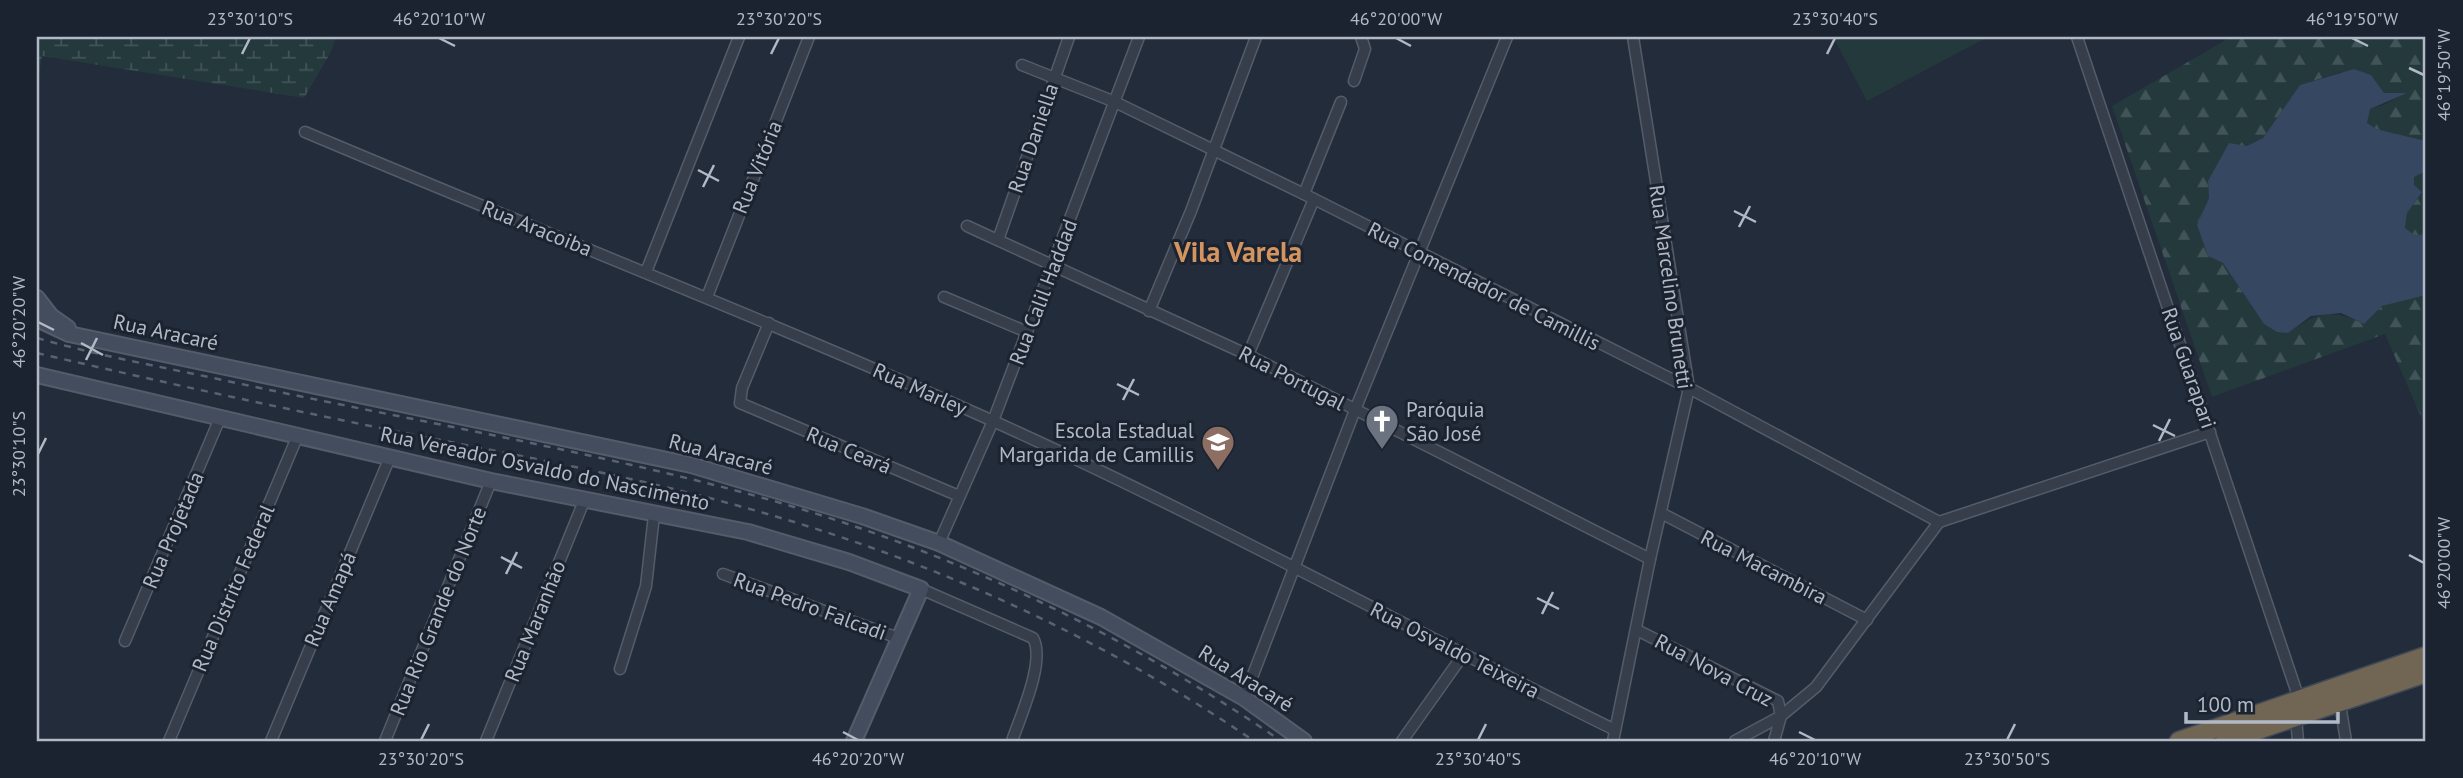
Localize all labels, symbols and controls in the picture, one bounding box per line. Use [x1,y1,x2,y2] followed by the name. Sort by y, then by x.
[207,7,293,30] text: 23°30'10"S
[393,7,485,30] text: 46°20'10"W
[736,7,822,30] text: 23°30'20"S
[1350,7,1442,30] text: 46°20'00"W
[1792,7,1878,30] text: 23°30'40"S
[2306,7,2398,30] text: 46°19'50"W
[2432,29,2455,121] text: 46°19'50"W
[1002,80,1064,196] street label: Rua Daniella
[726,117,788,217] street label: Rua Vitória
[1643,183,1699,391] street label: Rua Marcelino Brunetti
[478,194,596,262] street label: Rua Aracoiba
[1003,215,1083,369] street label: Rua Calil Haddad
[1363,216,1605,356] street label: Rua Comendador de Camillis
[1173,233,1302,270] district label: Vila Varela
[7,276,30,368] text: 46°20'20"W
[2156,304,2222,432] street label: Rua Guarapari
[111,308,221,356] street label: Rua Aracaré
[1234,340,1350,416] street label: Rua Portugal
[869,356,971,422] street label: Rua Marley
[1406,396,1484,447] place label: Paróquia São José
[1363,402,1401,451] church icon: Paróquia São José
[7,411,30,497] text: 23°30'10"S
[999,417,1194,468] place label: Escola Estadual Margarida de Camillis
[378,420,712,516] street label: Rua Vereador Osvaldo do Nascimento
[803,420,895,480] street label: Rua Ceará
[1199,423,1237,472] school or university icon: Escola Estadual Margarida de Camillis
[666,427,776,481] street label: Rua Aracaré
[136,467,210,593] street label: Rua Projetada
[186,500,280,676] street label: Rua Distrito Federal
[384,503,492,719] street label: Rua Rio Grande do Norte
[2432,517,2455,609] text: 46°20'00"W
[1696,524,1832,610] street label: Rua Macambira
[298,547,362,651] street label: Rua Amapá
[498,556,572,686] street label: Rua Maranhão
[730,566,890,646] street label: Rua Pedro Falcadi
[1366,596,1544,704] street label: Rua Osvaldo Teixeira
[1650,627,1778,713] street label: Rua Nova Cruz
[1194,638,1298,718] street label: Rua Aracaré
[2186,680,2339,724] scale bar
[2197,691,2254,718] text: 100 m
[378,747,464,770] text: 23°30'20"S
[812,747,904,770] text: 46°20'20"W
[1435,747,1521,770] text: 23°30'40"S
[1769,747,1861,770] text: 46°20'10"W
[1964,747,2050,770] text: 23°30'50"S

